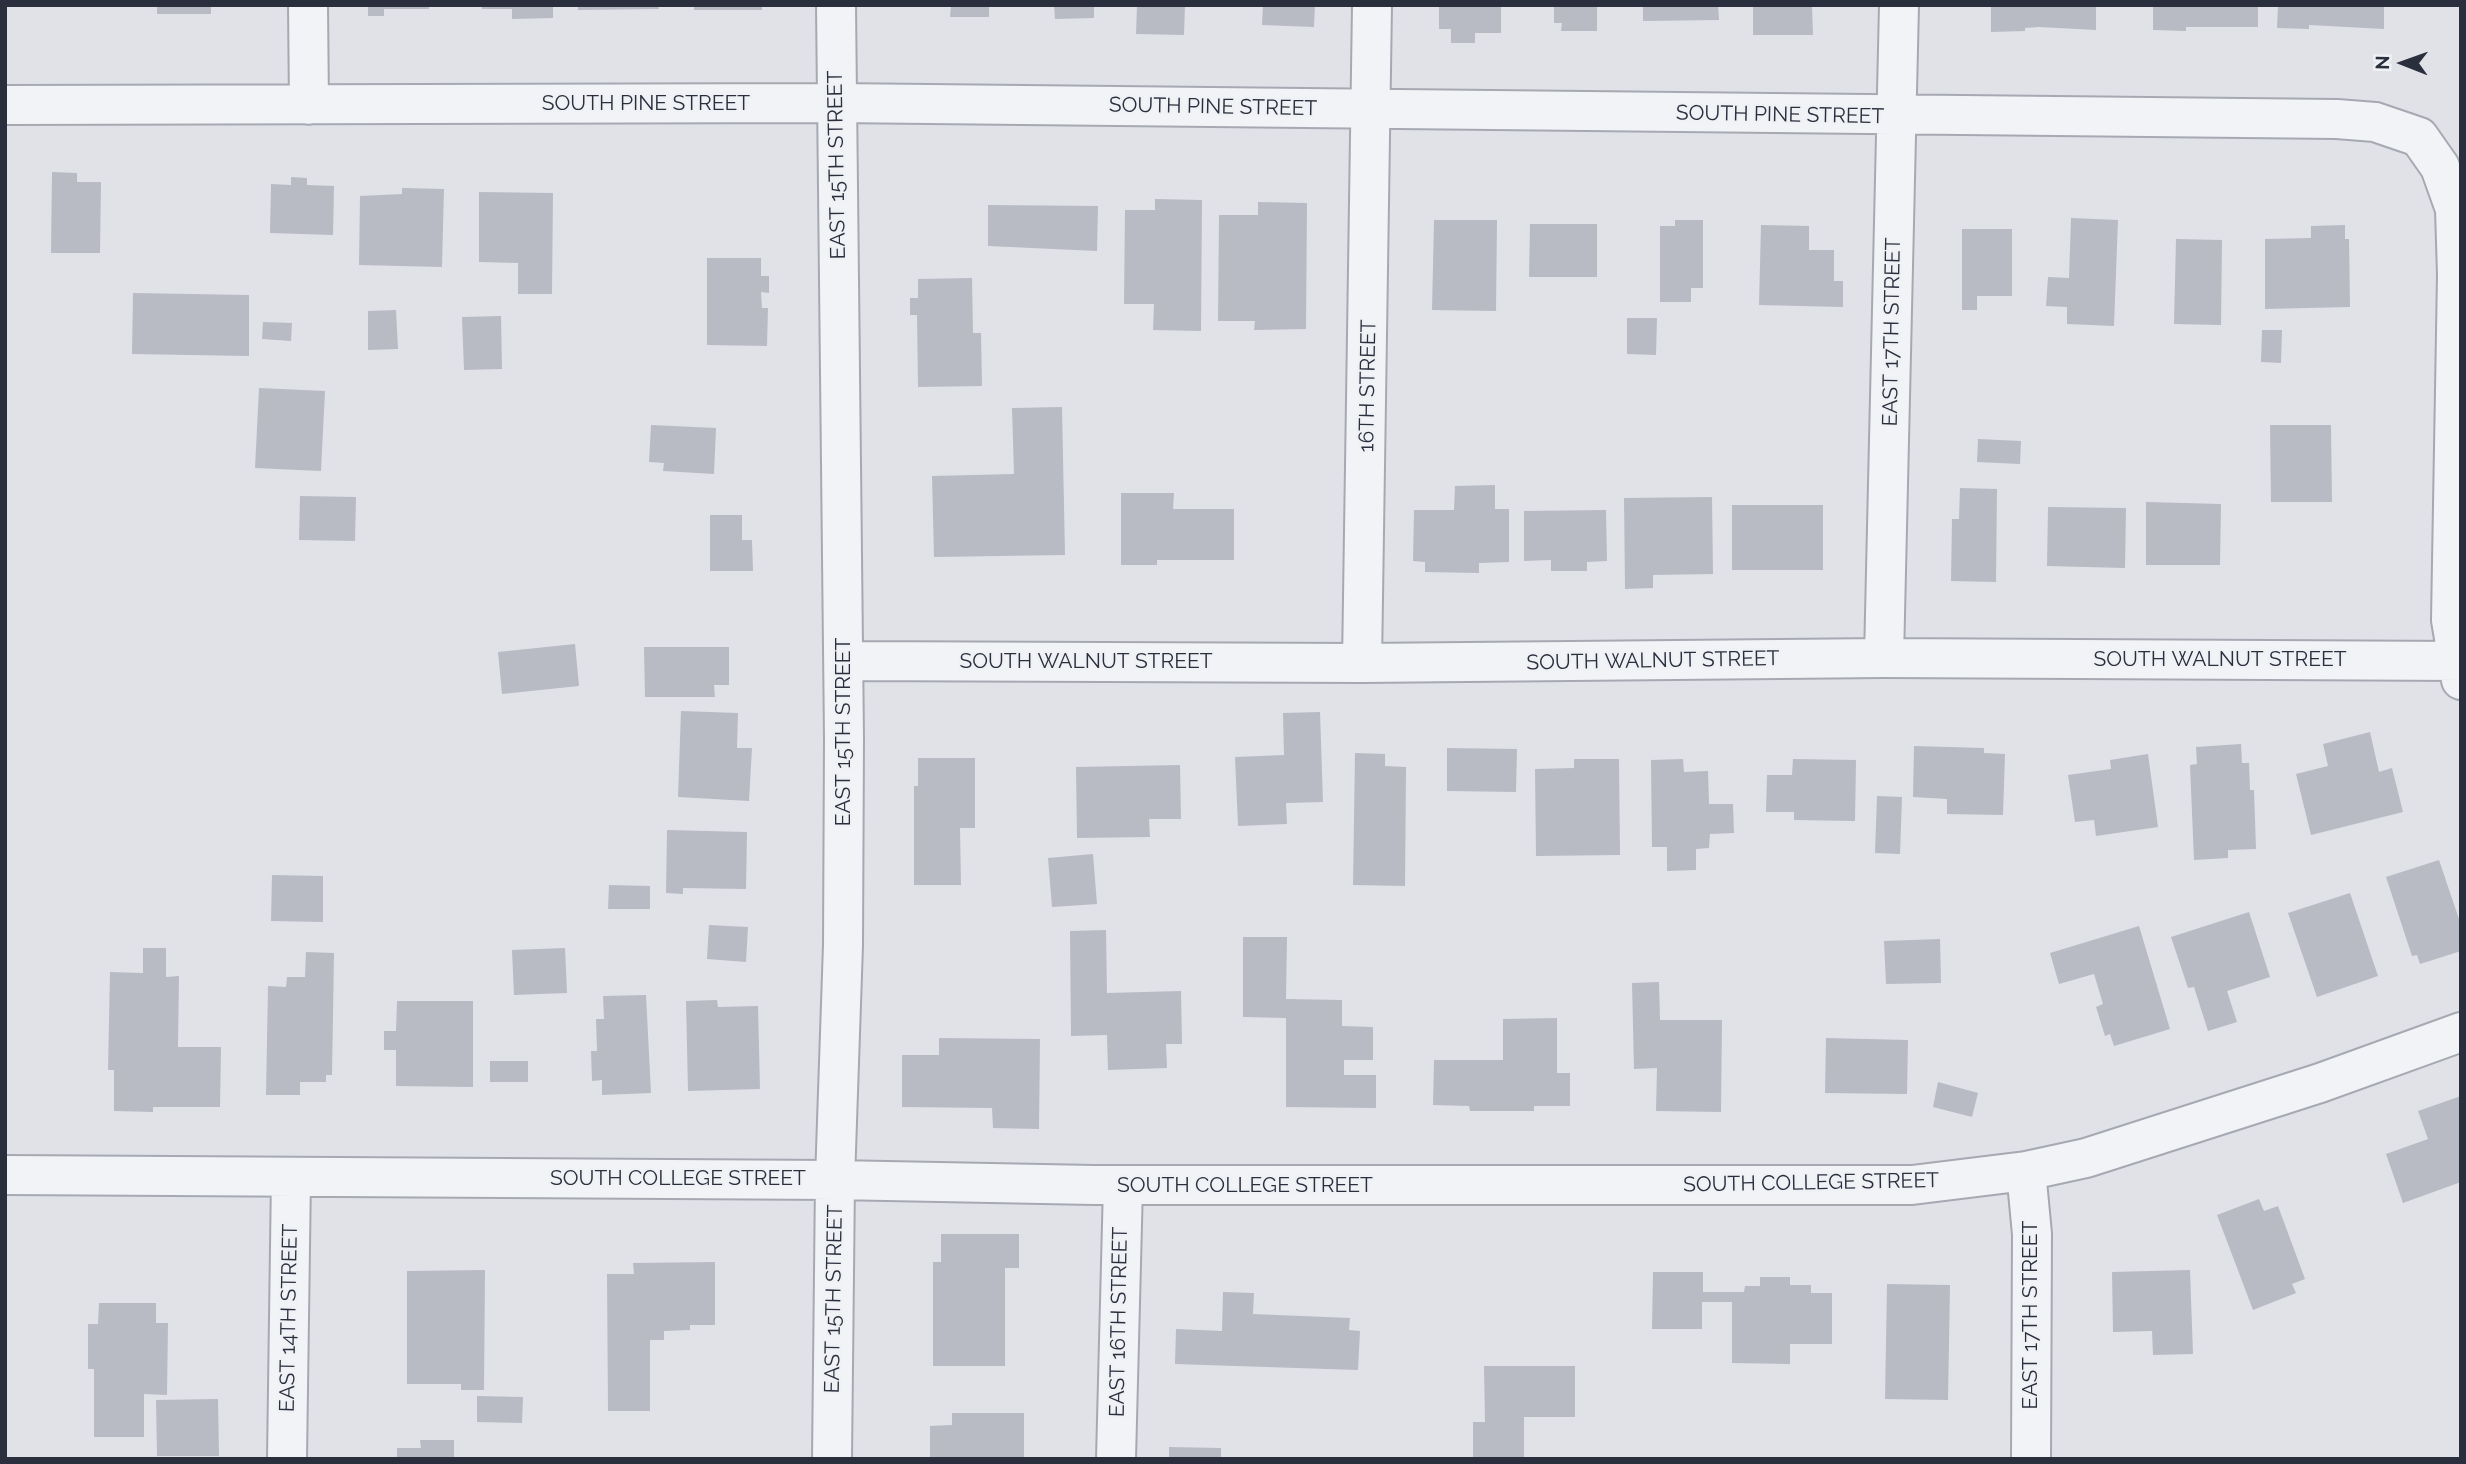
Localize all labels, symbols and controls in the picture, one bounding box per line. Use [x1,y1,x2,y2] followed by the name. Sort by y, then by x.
[2368,28,2438,98] north arrow
[2371,55,2393,70] text: N
[823,70,851,260] street label: EAST 15TH STREET
[542,91,750,117] street label: SOUTH PINE STREET
[1109,93,1317,121] street label: SOUTH PINE STREET
[1676,101,1884,129] street label: SOUTH PINE STREET
[1878,237,1906,427] street label: EAST 17TH STREET
[1354,319,1382,453] street label: 16TH STREET
[831,638,857,826] street label: EAST 15TH STREET
[1526,646,1780,676] street label: SOUTH WALNUT STREET
[2093,647,2347,673] street label: SOUTH WALNUT STREET
[959,649,1213,675] street label: SOUTH WALNUT STREET
[550,1166,806,1192] street label: SOUTH COLLEGE STREET
[1683,1168,1939,1198] street label: SOUTH COLLEGE STREET
[1117,1173,1373,1199] street label: SOUTH COLLEGE STREET
[820,1204,848,1394] street label: EAST 15TH STREET
[2018,1221,2044,1409] street label: EAST 17TH STREET
[275,1224,303,1412] street label: EAST 14TH STREET
[1105,1227,1133,1417] street label: EAST 16TH STREET

